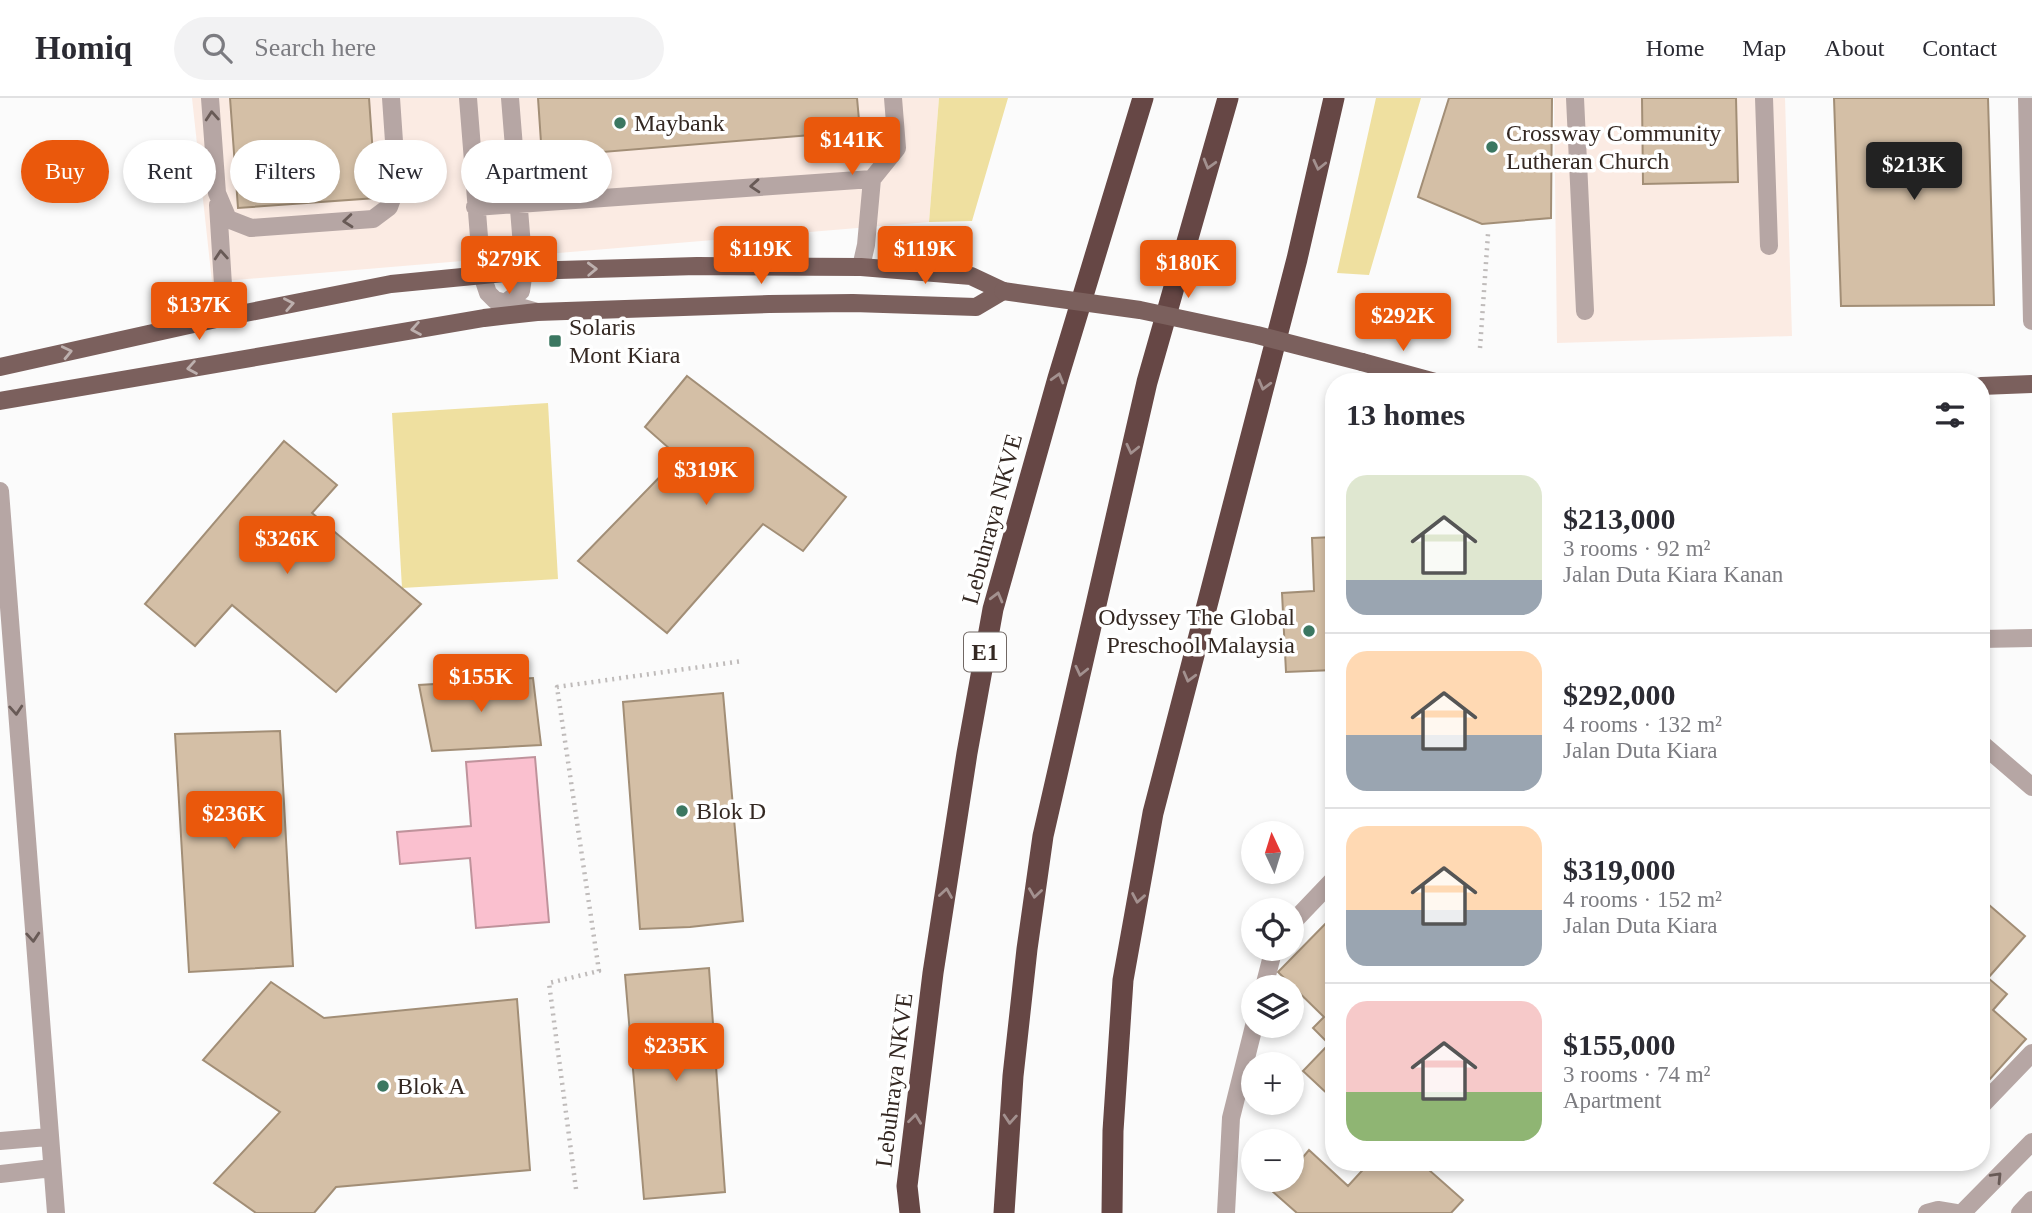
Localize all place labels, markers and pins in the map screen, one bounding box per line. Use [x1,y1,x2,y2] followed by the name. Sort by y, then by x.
[634,110,725,136] place label: Maybank
[612,115,628,131] marker: Maybank
[803,118,901,177] pin: $141K
[1506,120,1721,174] place label: Crossway Community Lutheran Church
[1484,139,1500,155] marker: Crossway Community Lutheran Church
[1865,142,1963,202] pin: $213K
[712,226,810,286] pin: $119K
[876,226,974,286] pin: $119K
[460,236,558,296] pin: $279K
[1139,240,1237,300] pin: $180K
[150,282,248,342] pin: $137K
[1354,294,1452,353] pin: $292K
[569,314,681,368] place label: Solaris Mont Kiara
[547,333,563,349] marker: Solaris Mont Kiara
[657,448,755,507] pin: $319K
[238,517,336,576] pin: $326K
[1098,604,1295,658] place label: Odyssey The Global Preschool Malaysia
[1301,623,1317,639] marker: Odyssey The Global Preschool Malaysia
[432,654,530,714] pin: $155K
[185,792,283,851] pin: $236K
[696,798,766,824] place label: Blok D
[674,803,690,819] marker: Blok D
[627,1024,725,1083] pin: $235K
[397,1073,466,1099] place label: Blok A
[375,1078,391,1094] marker: Blok A

